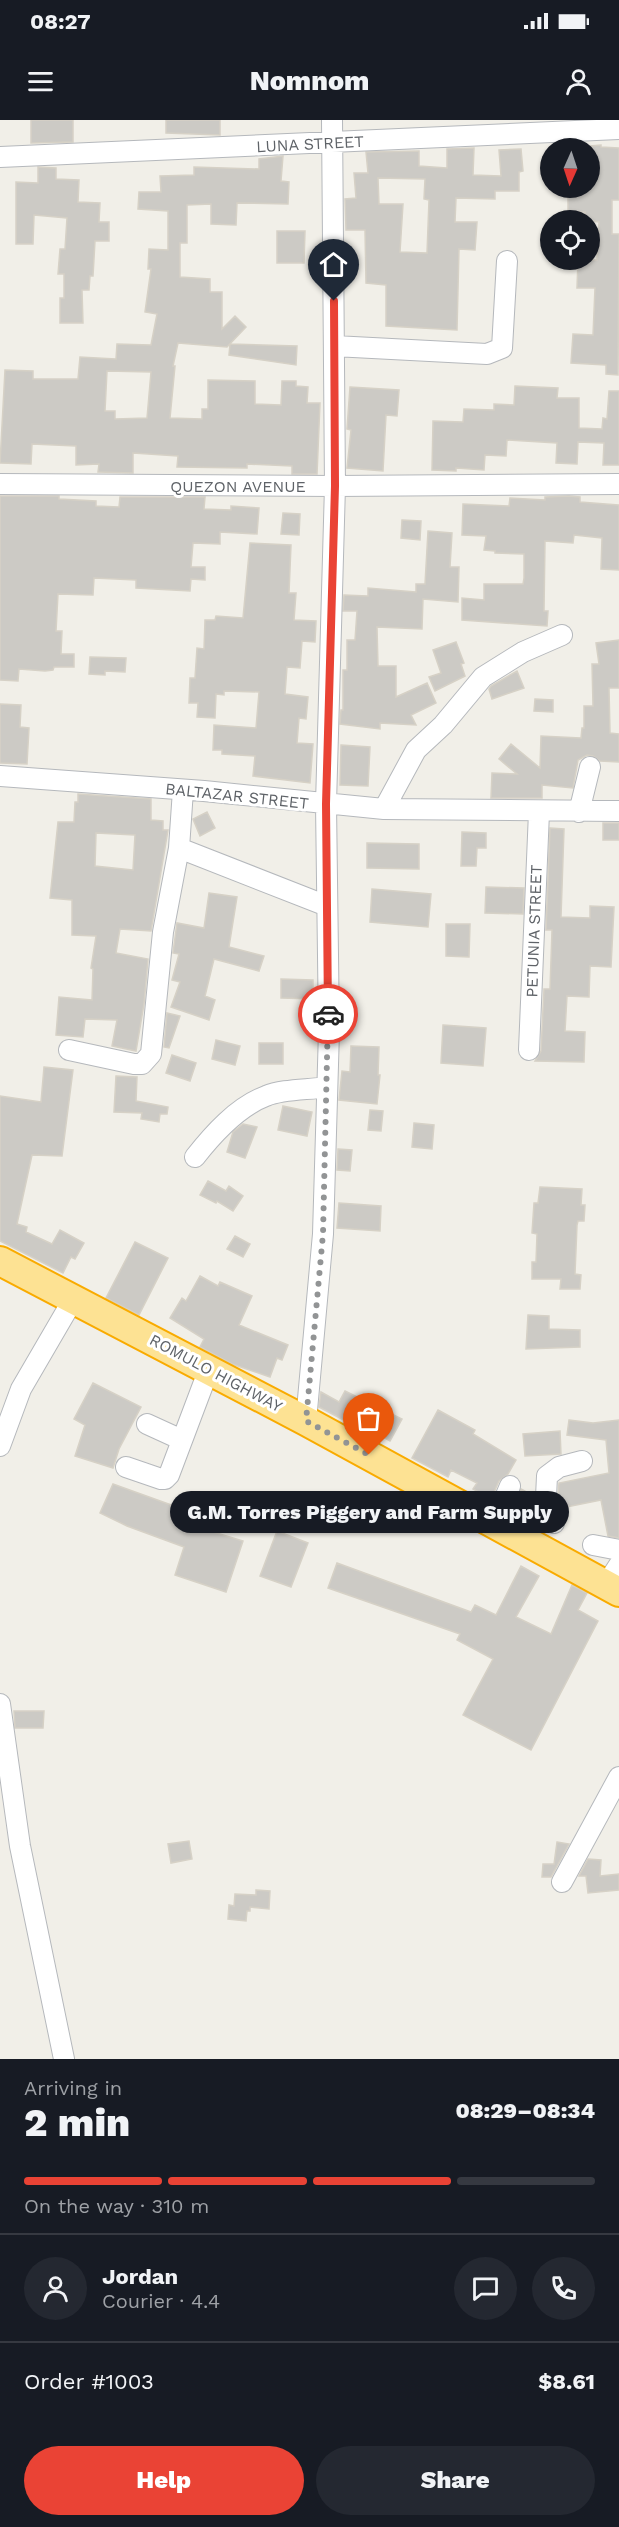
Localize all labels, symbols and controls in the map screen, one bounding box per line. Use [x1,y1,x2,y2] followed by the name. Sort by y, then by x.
[30,9,91,34] text: 08:27
[24,65,57,98] icon: menu
[250,65,369,97] text: Nomnom
[562,65,595,98] icon: person
[256,132,365,156] street label: LUNA STREET
[540,138,600,198] north arrow
[540,138,600,270] map controls
[540,210,600,270] button: locate
[308,239,359,301] pin
[317,248,350,281] icon: home
[170,477,306,496] street label: QUEZON AVENUE
[164,779,310,813] street label: BALTAZAR STREET
[522,864,546,998] street label: PETUNIA STREET
[298,984,358,1044] courier
[312,998,345,1031] icon: car
[146,1330,286,1416] street label: ROMULO HIGHWAY
[343,1393,394,1455] pin
[352,1402,385,1435] icon: bag
[170,1491,568,1533] callout: G.M. Torres Piggery and Farm Supply
[187,1500,552,1524] text: G.M. Torres Piggery and Farm Supply
[24,2076,122,2100] text: Arriving in
[455,2098,595,2123] text: 08:29–08:34
[24,2100,130,2145] text: 2 min
[24,2194,209,2218] text: On the way · 310 m
[24,2257,87,2320] button: person
[454,2257,517,2320] button: chat
[532,2257,595,2320] button: phone
[102,2264,178,2289] text: Jordan
[102,2289,220,2313] text: Courier · 4.4
[24,2369,154,2394] text: Order #1003
[538,2369,595,2394] text: $8.61
[24,2446,304,2515] button: Help
[316,2446,595,2515] button: Share

